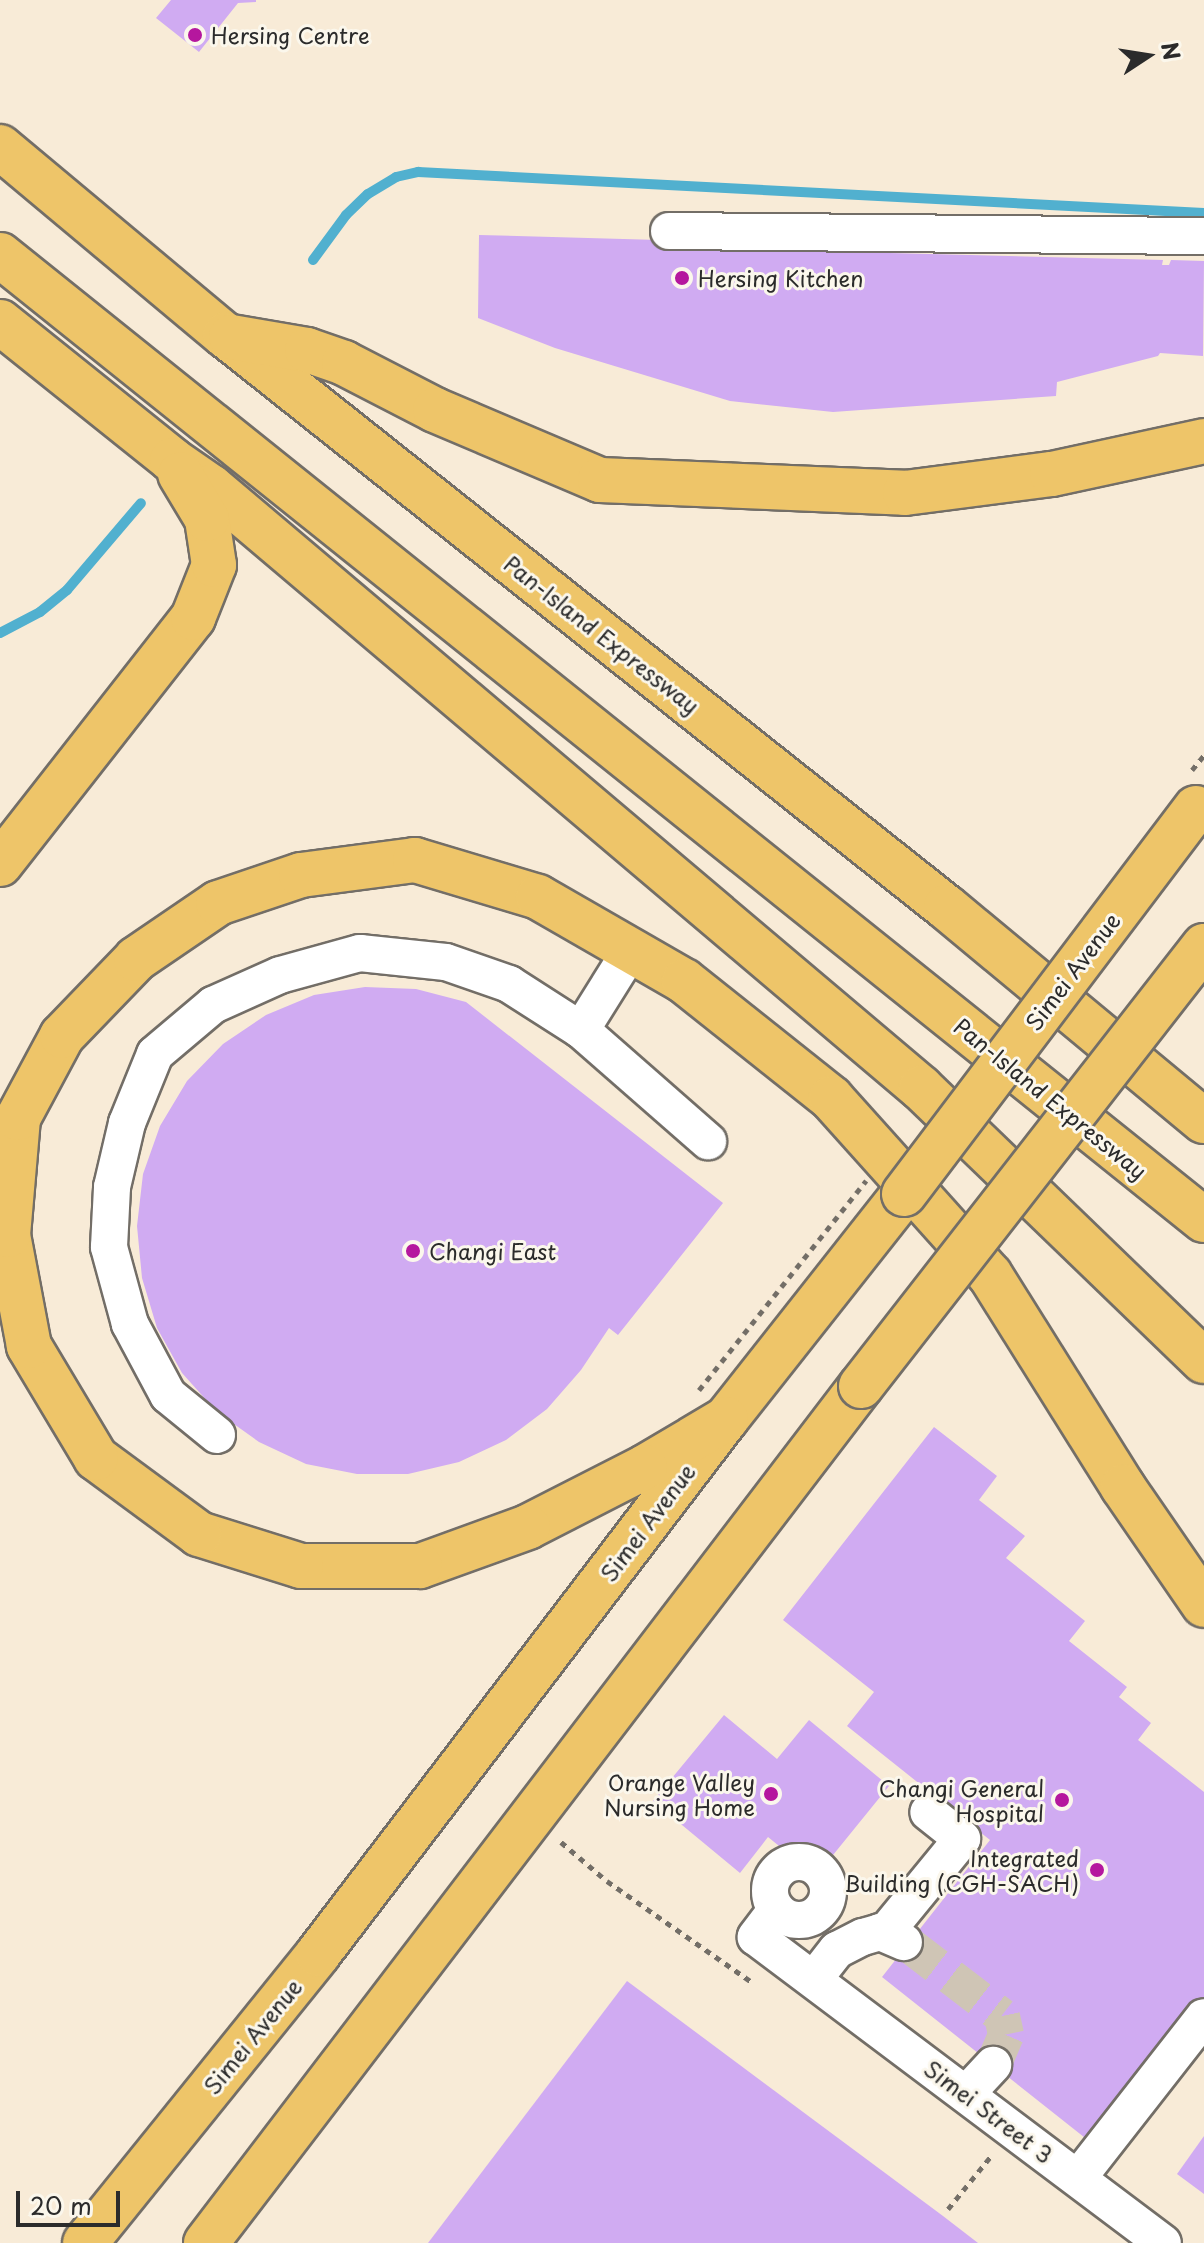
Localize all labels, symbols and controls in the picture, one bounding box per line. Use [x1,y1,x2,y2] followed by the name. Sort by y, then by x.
[1108,16,1188,96] north arrow
[211,22,370,48] place label: Hersing Centre
[186,26,204,44] marker: Hersing Centre
[1154,39,1190,63] text: N
[698,265,864,291] place label: Hersing Kitchen
[673,269,691,287] marker: Hersing Kitchen
[498,549,706,719] street label: Pan-Island Expressway
[1019,907,1125,1035] street label: Simei Avenue
[948,1011,1154,1185] street label: Pan-Island Expressway
[429,1238,557,1264] place label: Changi East
[404,1242,422,1260] marker: Changi East
[594,1458,700,1586] street label: Simei Avenue
[604,1768,755,1820] place label: Orange Valley Nursing Home
[878,1774,1044,1826] place label: Changi General Hospital
[762,1785,780,1803] marker: Orange Valley Nursing Home
[1051,1789,1073,1811] marker: Changi General Hospital
[843,1844,1079,1896] place label: Integrated Building (CGH-SACH)
[1086,1859,1108,1881] marker: Integrated Building (CGH-SACH)
[197,1973,307,2099] street label: Simei Avenue
[920,2054,1058,2168] street label: Simei Street 3
[20,2175,124,2225] scale bar
[30,2187,92,2223] text: 20 m

